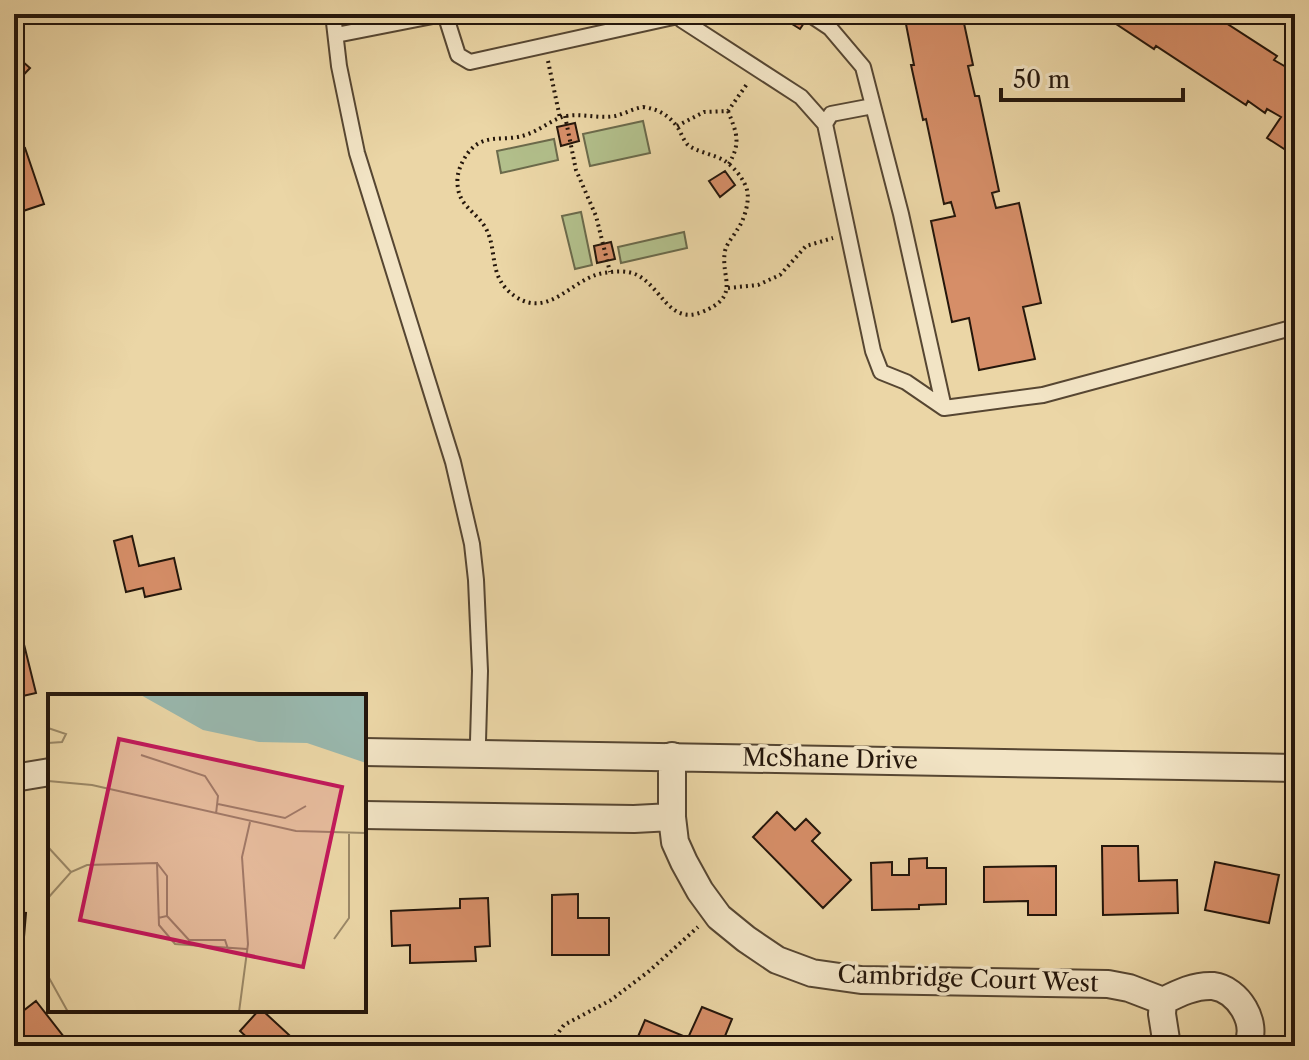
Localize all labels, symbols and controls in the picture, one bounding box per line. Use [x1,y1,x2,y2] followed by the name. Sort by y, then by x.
[1001,52,1183,102] scale bar
[1013,65,1070,94] text: 50 m
[48,694,366,1012] inset map
[742,742,918,775] street label: McShane Drive
[837,959,1099,998] street label: Cambridge Court West

